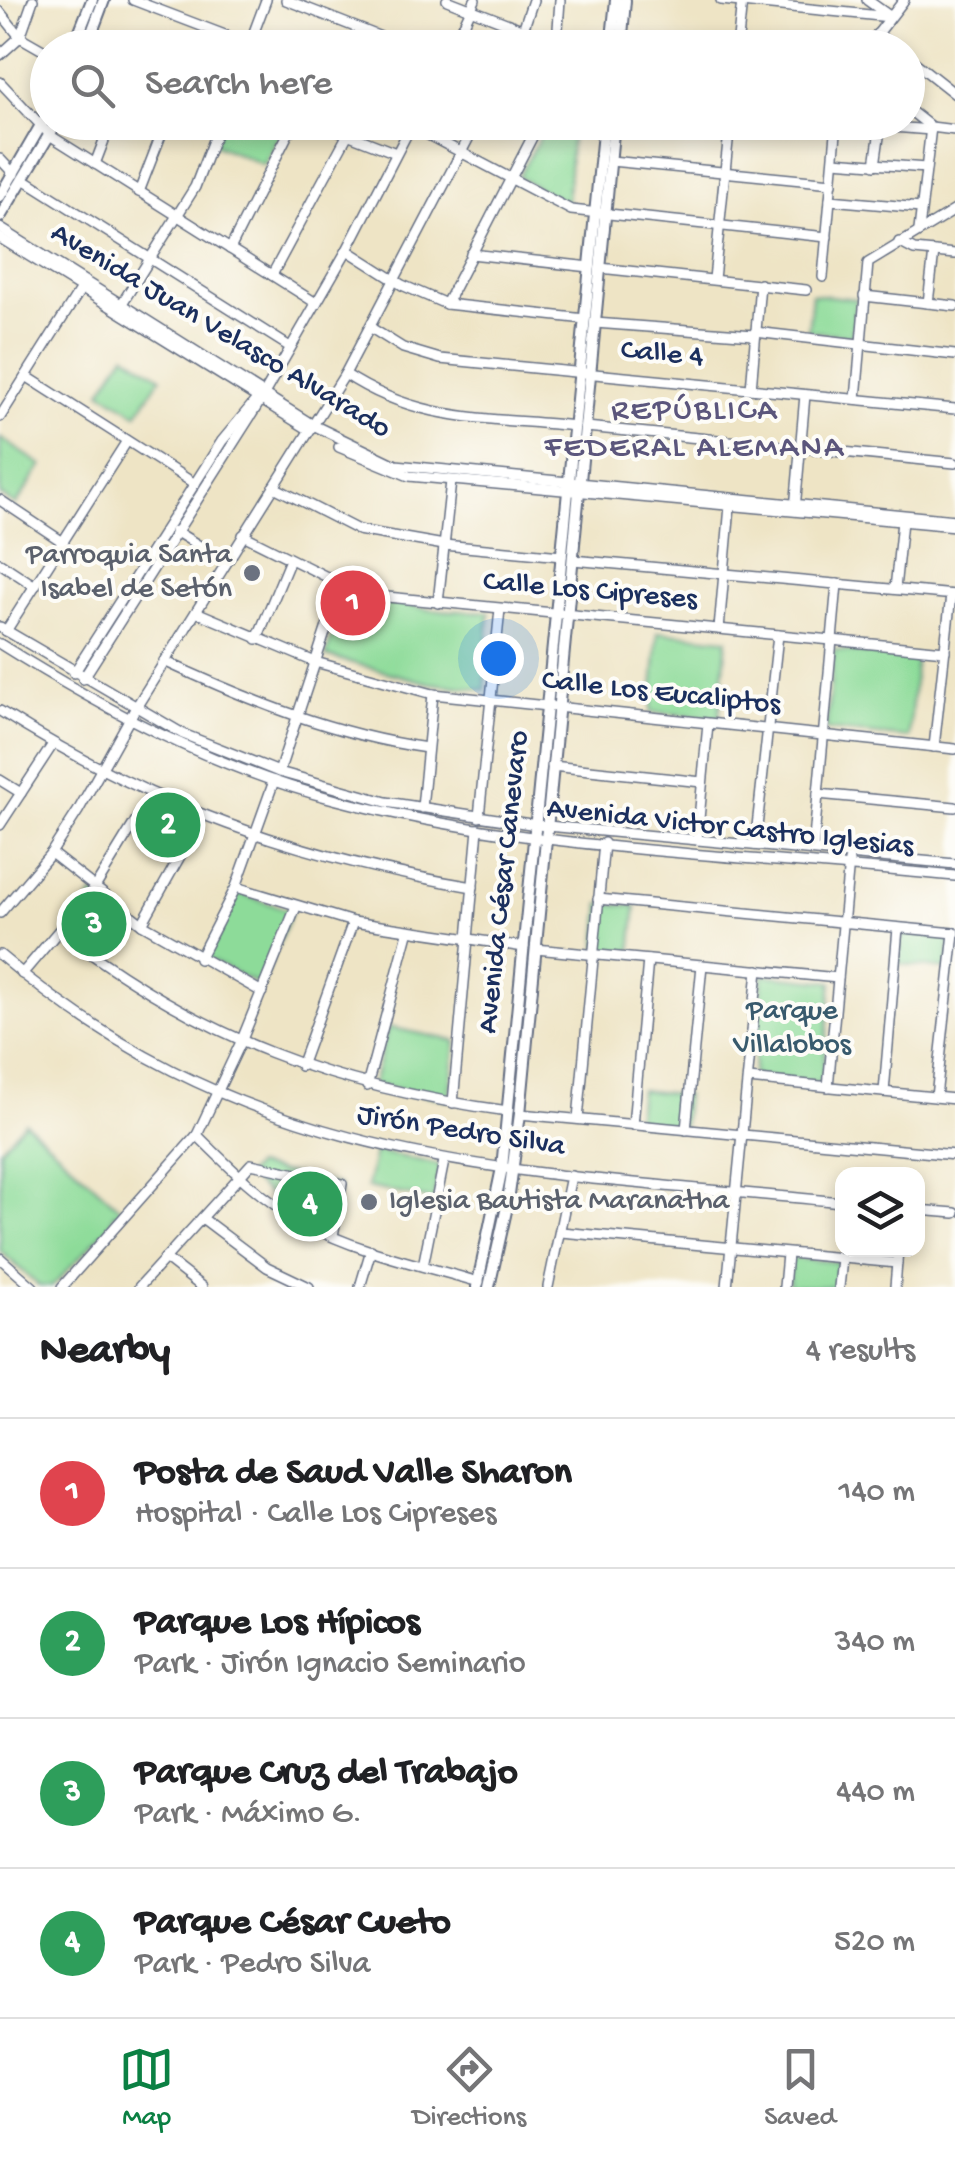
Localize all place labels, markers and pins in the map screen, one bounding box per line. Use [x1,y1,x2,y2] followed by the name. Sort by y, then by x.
[25,539,233,608] place label: Parroquia Santa Isabel de Setón
[241,562,263,584] marker: Parroquia Santa Isabel de Setón
[320,566,386,640] pin: 1
[136,788,200,862] pin: 2
[62,886,126,962] pin: 3
[278,1166,342,1242] pin: 4
[389,1185,731,1220] place label: Iglesia Bautista Maranatha
[358,1191,380,1213] marker: Iglesia Bautista Maranatha

